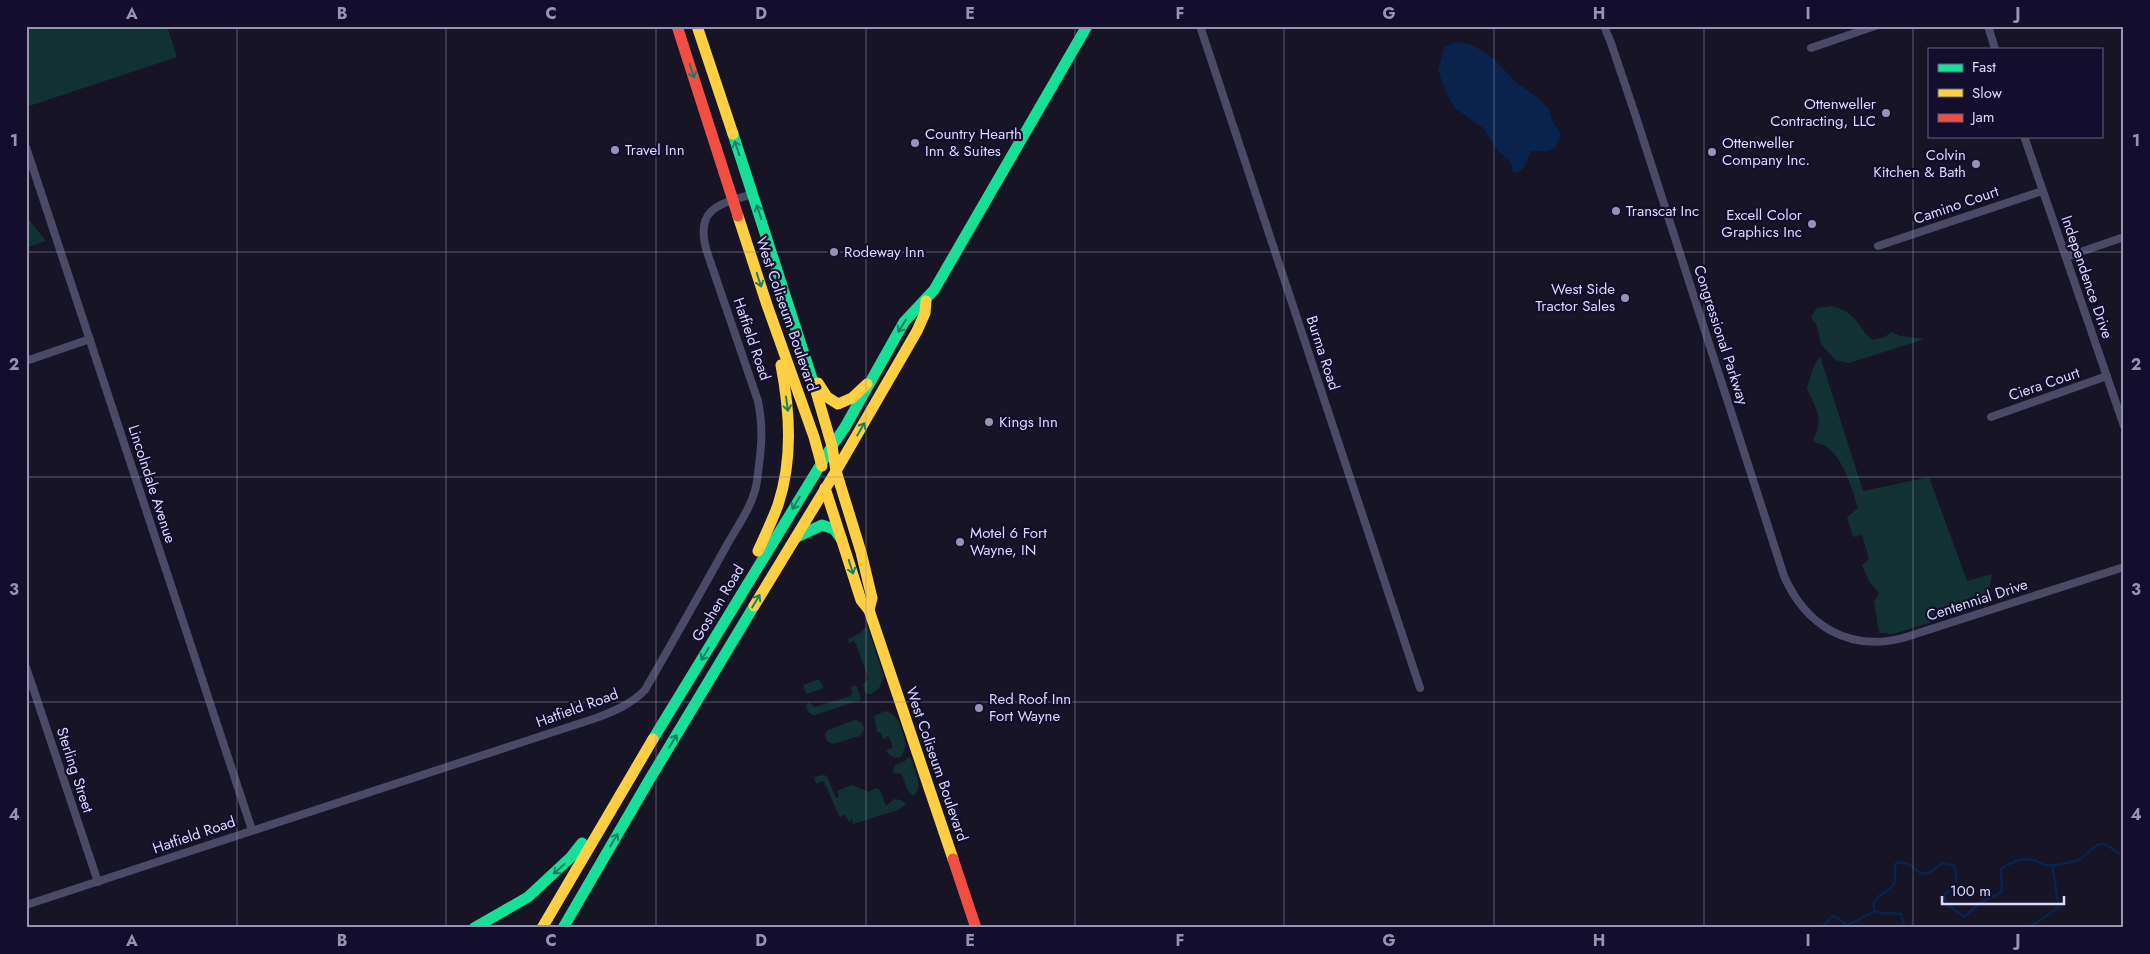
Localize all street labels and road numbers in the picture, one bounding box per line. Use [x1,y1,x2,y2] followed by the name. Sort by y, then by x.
[1910,180,2002,230] street label: Camino Court
[2056,212,2118,342] street label: Independence Drive
[750,234,824,394] street label: West Coliseum Boulevard
[1688,262,1754,408] street label: Congressional Parkway
[728,295,776,383] street label: Hatfield Road
[1301,313,1345,393] street label: Burma Road
[2006,361,2083,406] street label: Ciera Court
[122,422,182,546] street label: Lincolndale Avenue
[686,560,750,646] street label: Goshen Road
[1923,573,2031,627] street label: Centennial Drive
[533,683,621,733] street label: Hatfield Road
[900,684,974,844] street label: West Coliseum Boulevard
[51,724,99,816] street label: Sterling Street
[150,811,238,859] street label: Hatfield Road

